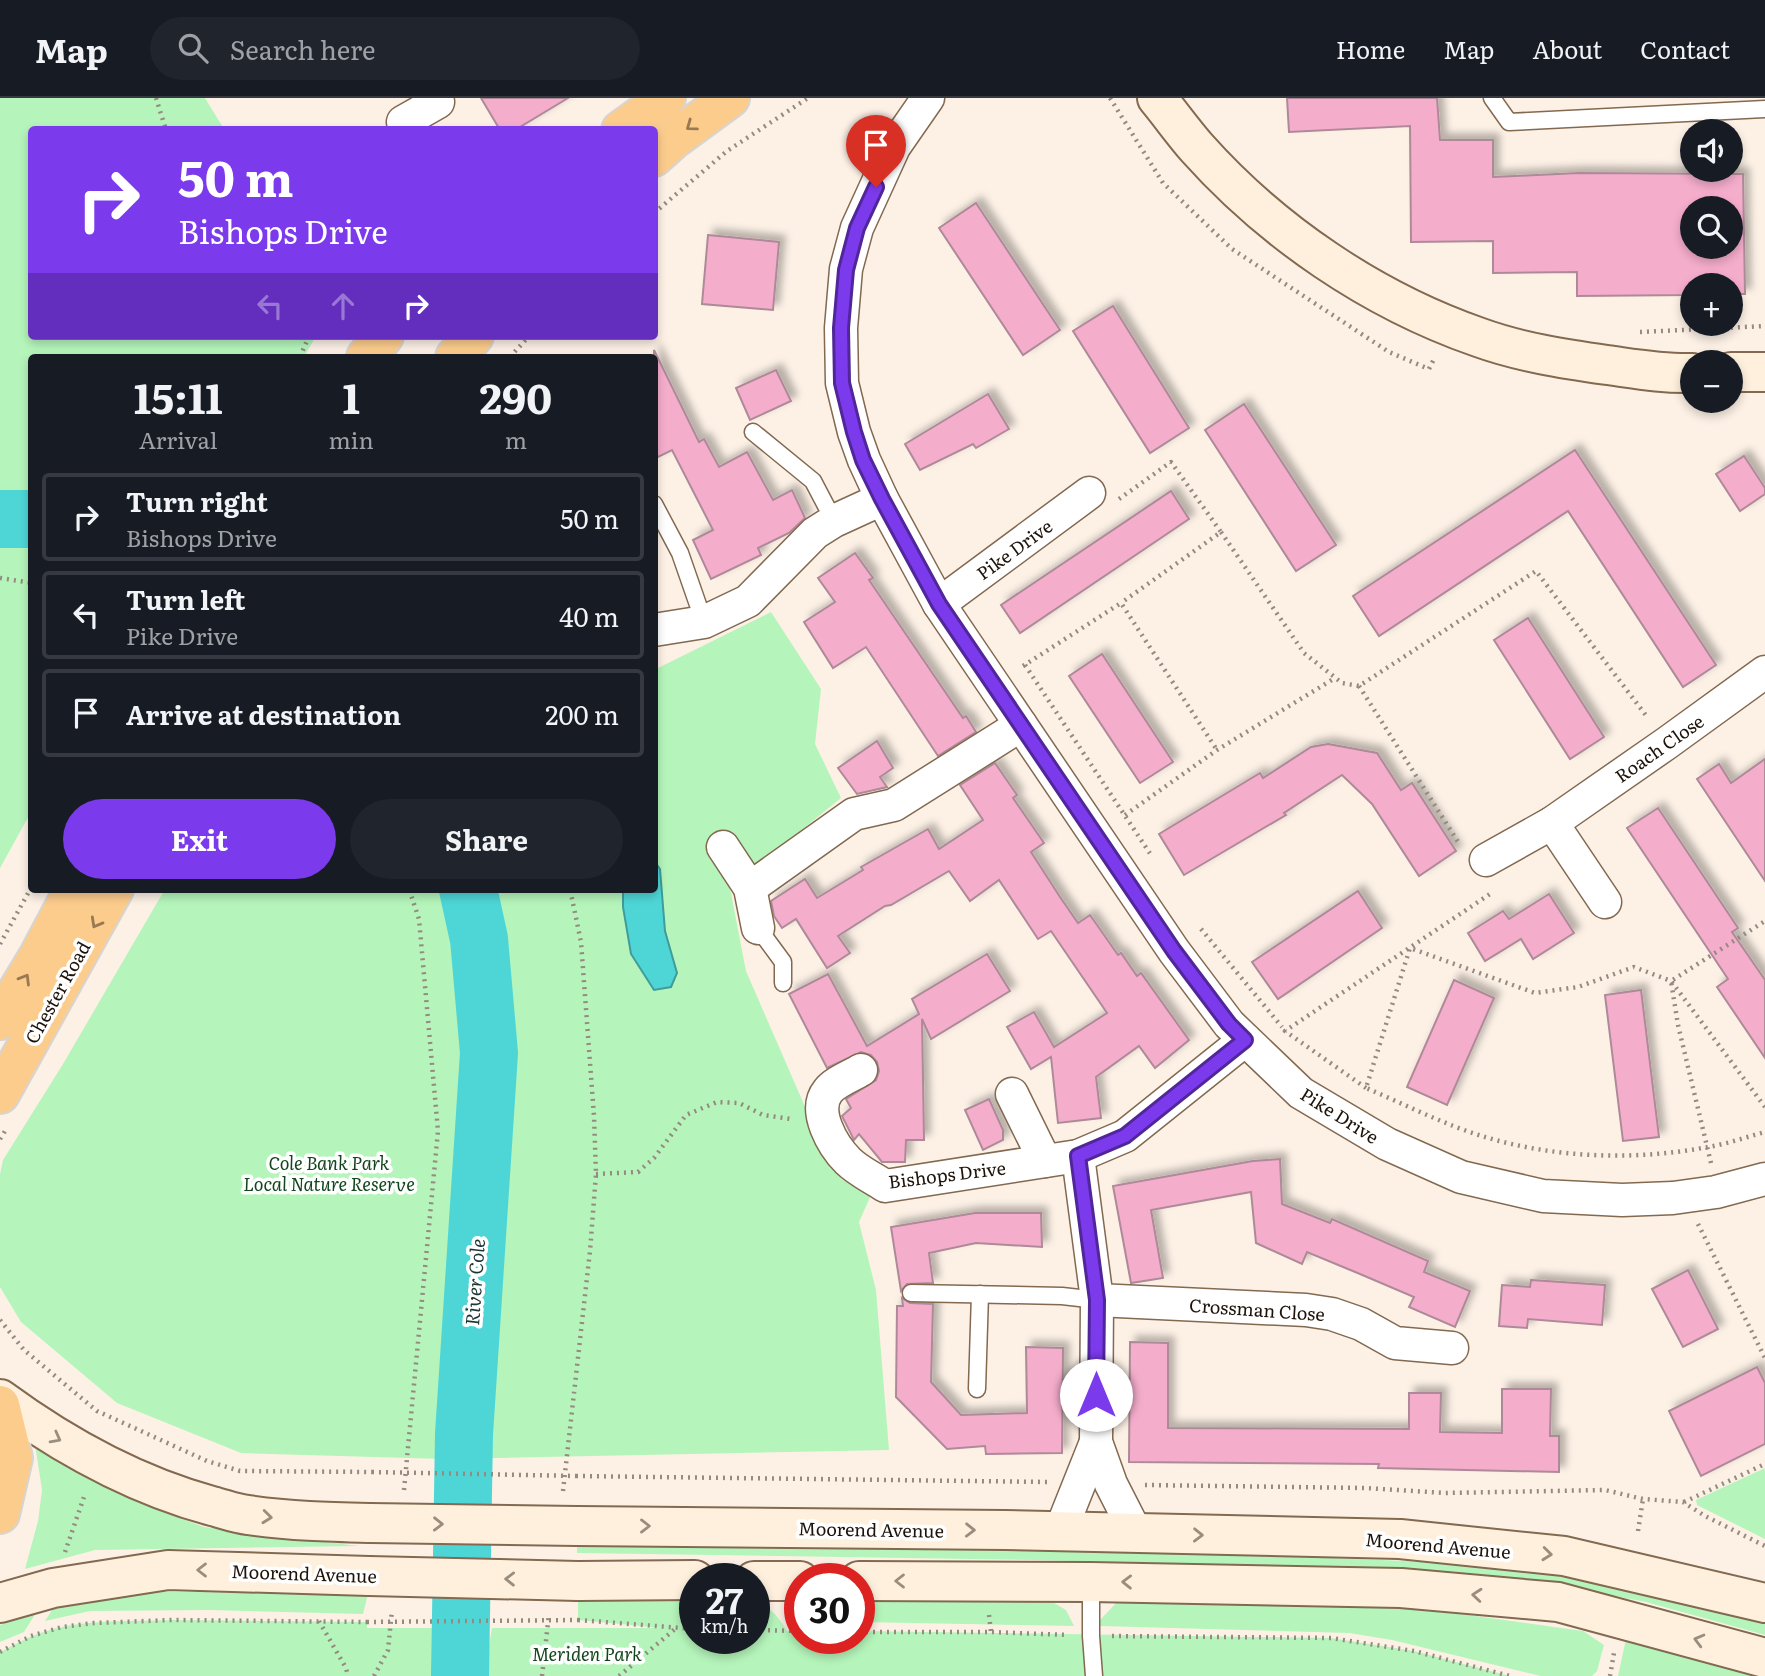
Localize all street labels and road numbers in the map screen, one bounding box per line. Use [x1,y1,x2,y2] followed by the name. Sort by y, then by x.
[971,512,1057,586] street label: Pike Drive
[1609,707,1709,789] street label: Roach Close
[18,936,96,1048] street label: Chester Road
[1296,1080,1384,1150] street label: Pike Drive
[887,1153,1007,1195] street label: Bishops Drive
[1188,1291,1326,1327] street label: Crossman Close
[798,1514,944,1544] street label: Moorend Avenue
[1364,1525,1512,1565] street label: Moorend Avenue
[231,1557,377,1589] street label: Moorend Avenue

